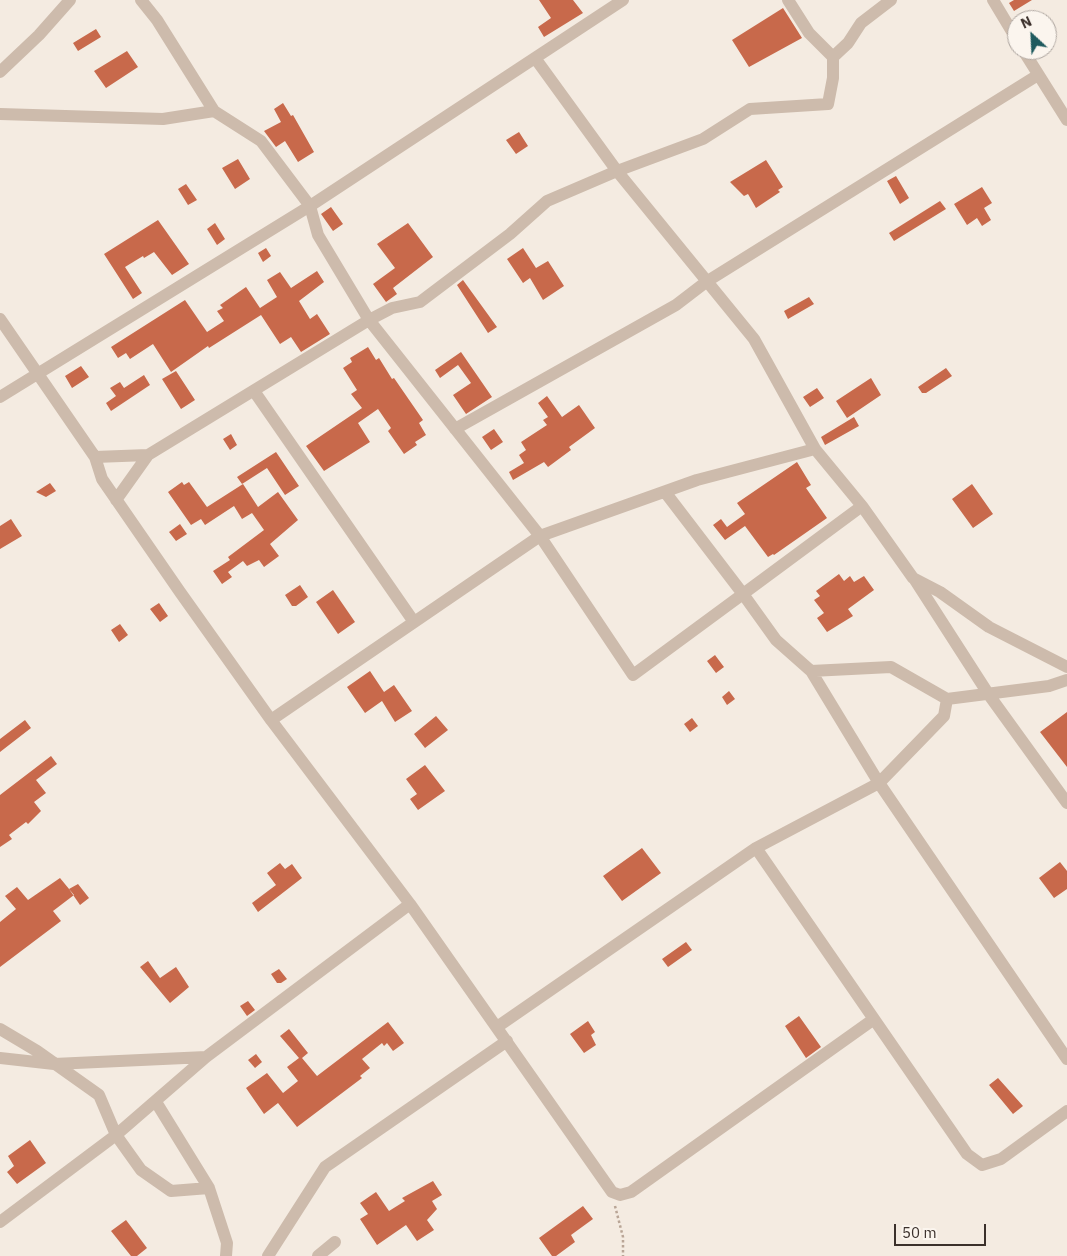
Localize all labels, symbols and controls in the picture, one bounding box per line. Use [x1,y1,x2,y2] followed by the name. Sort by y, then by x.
[1007,10,1057,60] north arrow
[1018,12,1034,33] text: N
[897,1214,990,1246] scale bar
[902,1223,937,1242] text: 50 m

